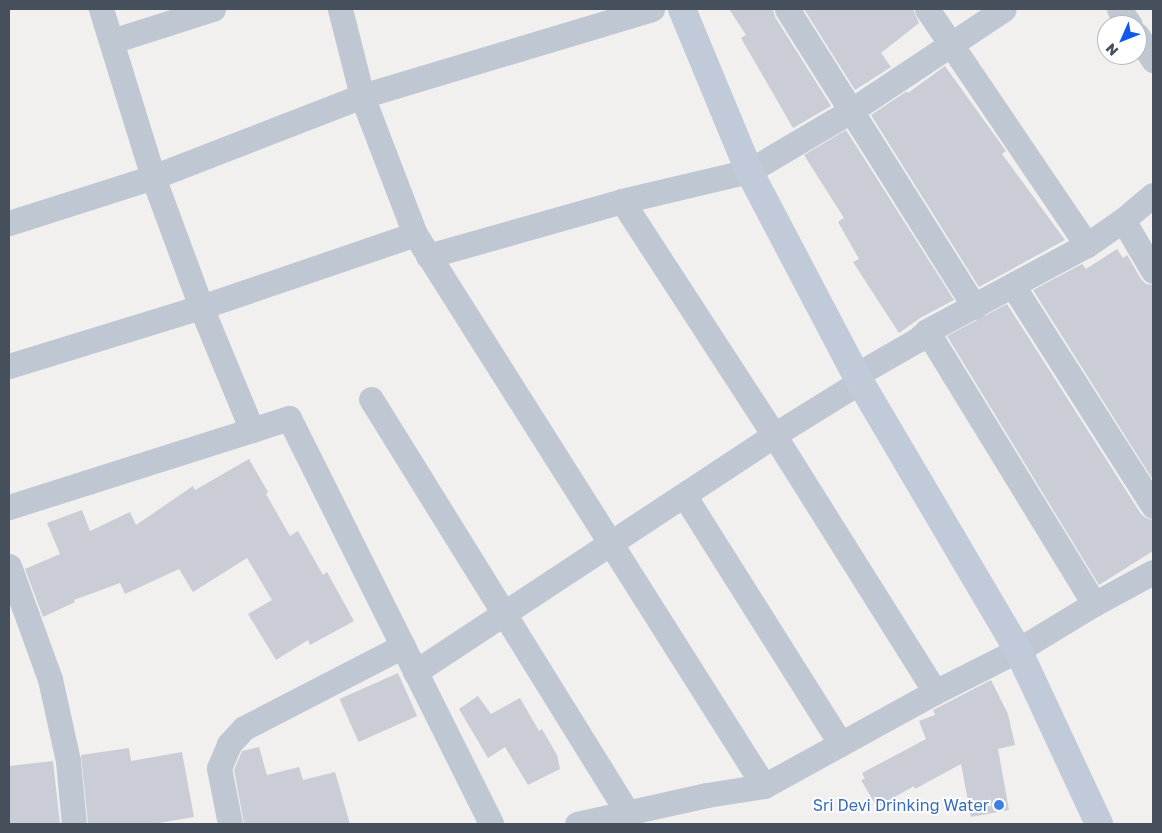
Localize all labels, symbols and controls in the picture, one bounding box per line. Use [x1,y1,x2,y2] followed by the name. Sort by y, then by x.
[1097,15,1147,65] north arrow
[1102,40,1121,60] text: N
[813,795,989,815] place label: Sri Devi Drinking Water
[993,799,1005,811] marker: Sri Devi Drinking Water

